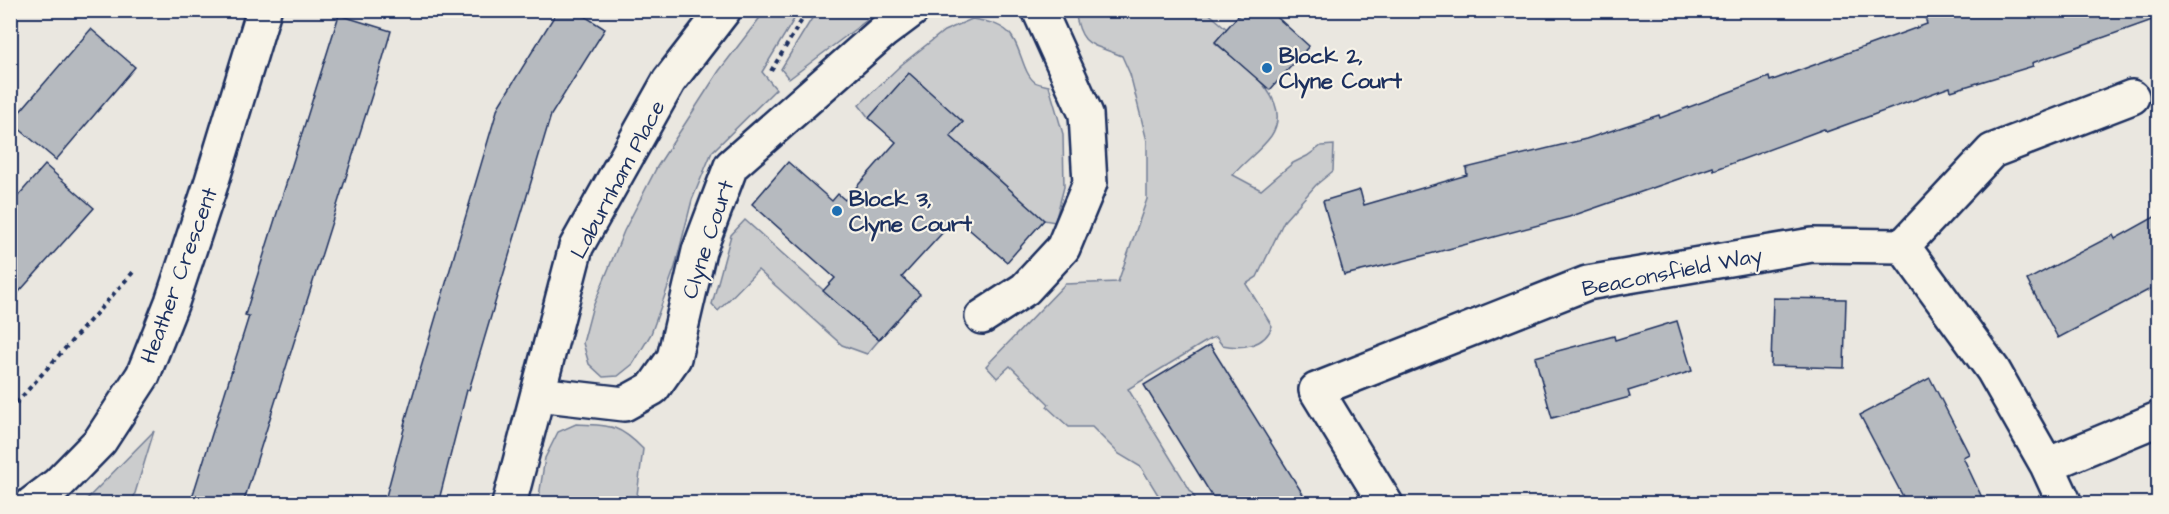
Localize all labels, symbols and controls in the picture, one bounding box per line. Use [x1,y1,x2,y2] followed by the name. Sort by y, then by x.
[1279,41,1403,99] place label: Block 2, Clyne Court
[1260,61,1274,75] marker: Block 2, Clyne Court
[563,95,673,265] street label: Laburnham Place
[675,176,743,303] street label: Clyne Court
[133,183,226,368] street label: Heather Crescent
[849,184,973,242] place label: Block 3, Clyne Court
[830,204,844,218] marker: Block 3, Clyne Court
[1580,240,1765,306] street label: Beaconsfield Way

